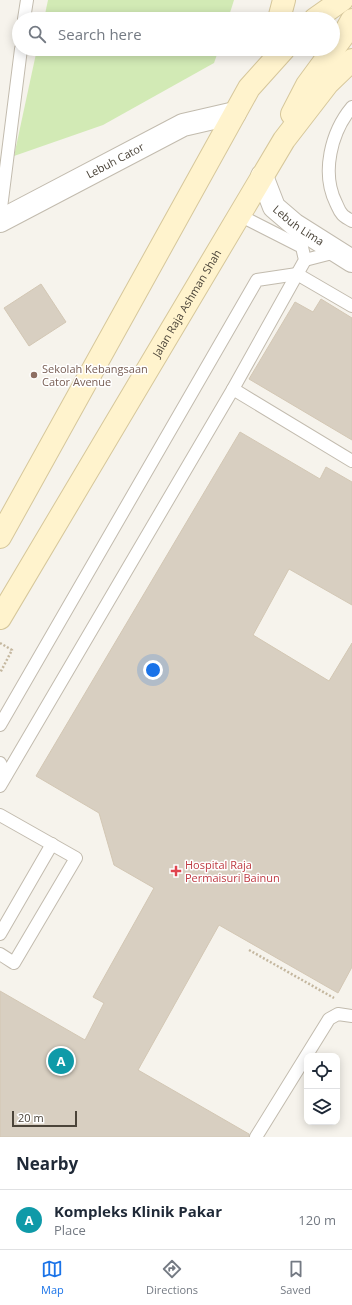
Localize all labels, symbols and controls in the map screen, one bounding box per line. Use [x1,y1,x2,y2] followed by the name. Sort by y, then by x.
[12,12,340,56] search box
[26,23,48,45] icon: search
[58,24,142,44] text: Search here
[83,139,147,181] street label: Lebuh Cator
[270,201,327,249] street label: Lebuh Lima
[148,246,224,361] street label: Jalan Raja Ashman Shah
[42,361,148,389] place label: Sekolah Kebangsaan Cator Avenue
[29,370,39,380] marker: Sekolah Kebangsaan Cator Avenue
[143,660,163,680] your location
[185,857,280,885] place label: Hospital Raja Permaisuri Bainun
[170,865,182,877] marker: Hospital Raja Permaisuri Bainun
[48,1046,74,1076] pin: A
[304,1053,340,1125] map controls
[304,1053,340,1089] button: locate
[304,1089,340,1125] button: layers
[12,1109,77,1128] scale bar
[18,1110,44,1125] text: 20 m
[16,1152,78,1175] text: Nearby
[54,1201,222,1221] text: Kompleks Klinik Pakar
[25,1211,33,1229] text: A
[298,1211,336,1229] text: 120 m
[54,1221,86,1239] text: Place
[41,1258,64,1297] tab: Map
[146,1258,198,1297] tab: Directions
[280,1258,311,1297] tab: Saved

